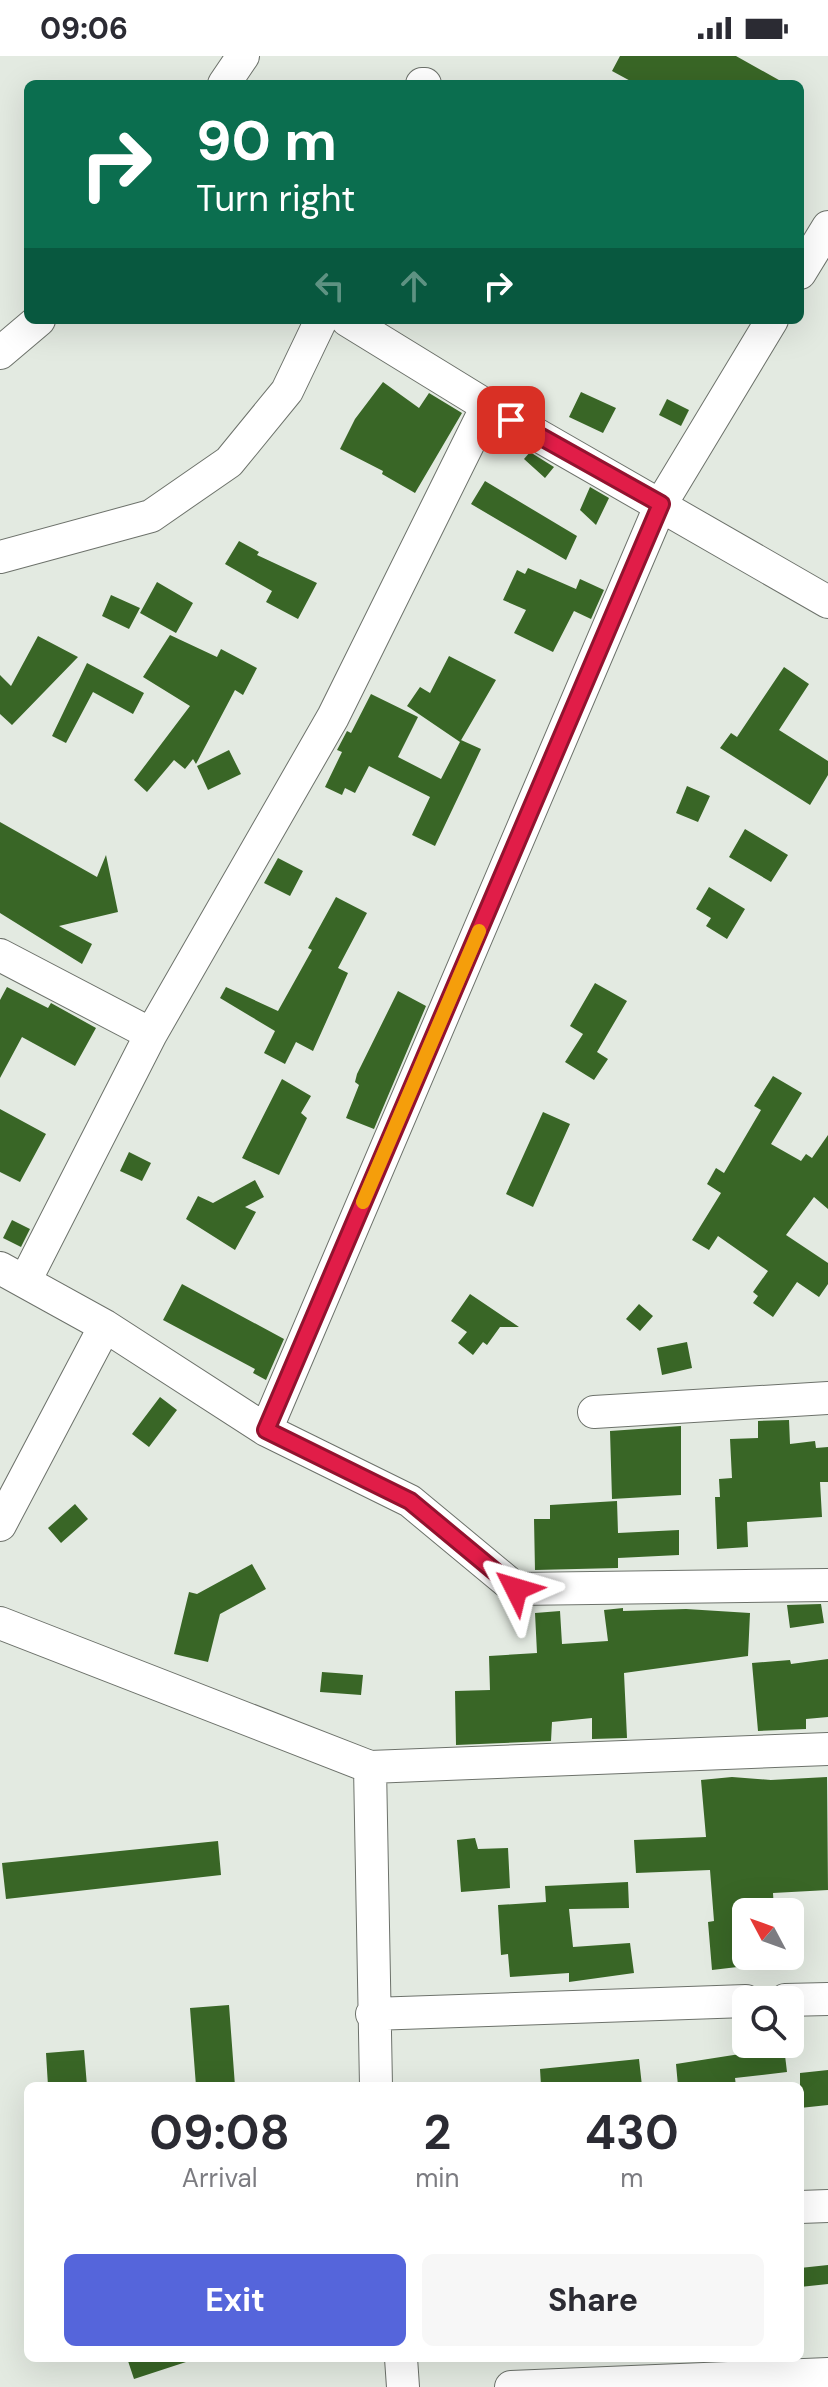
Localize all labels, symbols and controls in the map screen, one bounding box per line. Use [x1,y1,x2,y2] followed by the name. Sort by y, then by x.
[40,9,128,48] text: 09:06
[196,104,337,177] text: 90 m
[64,112,168,216] icon: right
[196,175,355,222] text: Turn right
[308,264,352,308] icon: left
[392,264,436,308] icon: ahead
[476,264,520,308] icon: right
[477,386,545,454] pin
[489,398,533,442] icon: arrive
[474,1547,558,1631] position arrow
[732,1898,804,1970] north arrow
[732,1898,804,2058] map controls
[732,1986,804,2058] button: search
[149,2101,290,2164] text: 09:08
[423,2101,451,2164] text: 2
[585,2101,679,2164] text: 430
[182,2161,257,2195] text: Arrival
[415,2161,460,2195] text: min
[620,2161,643,2195] text: m
[64,2254,406,2346] button: Exit
[422,2254,764,2346] button: Share

